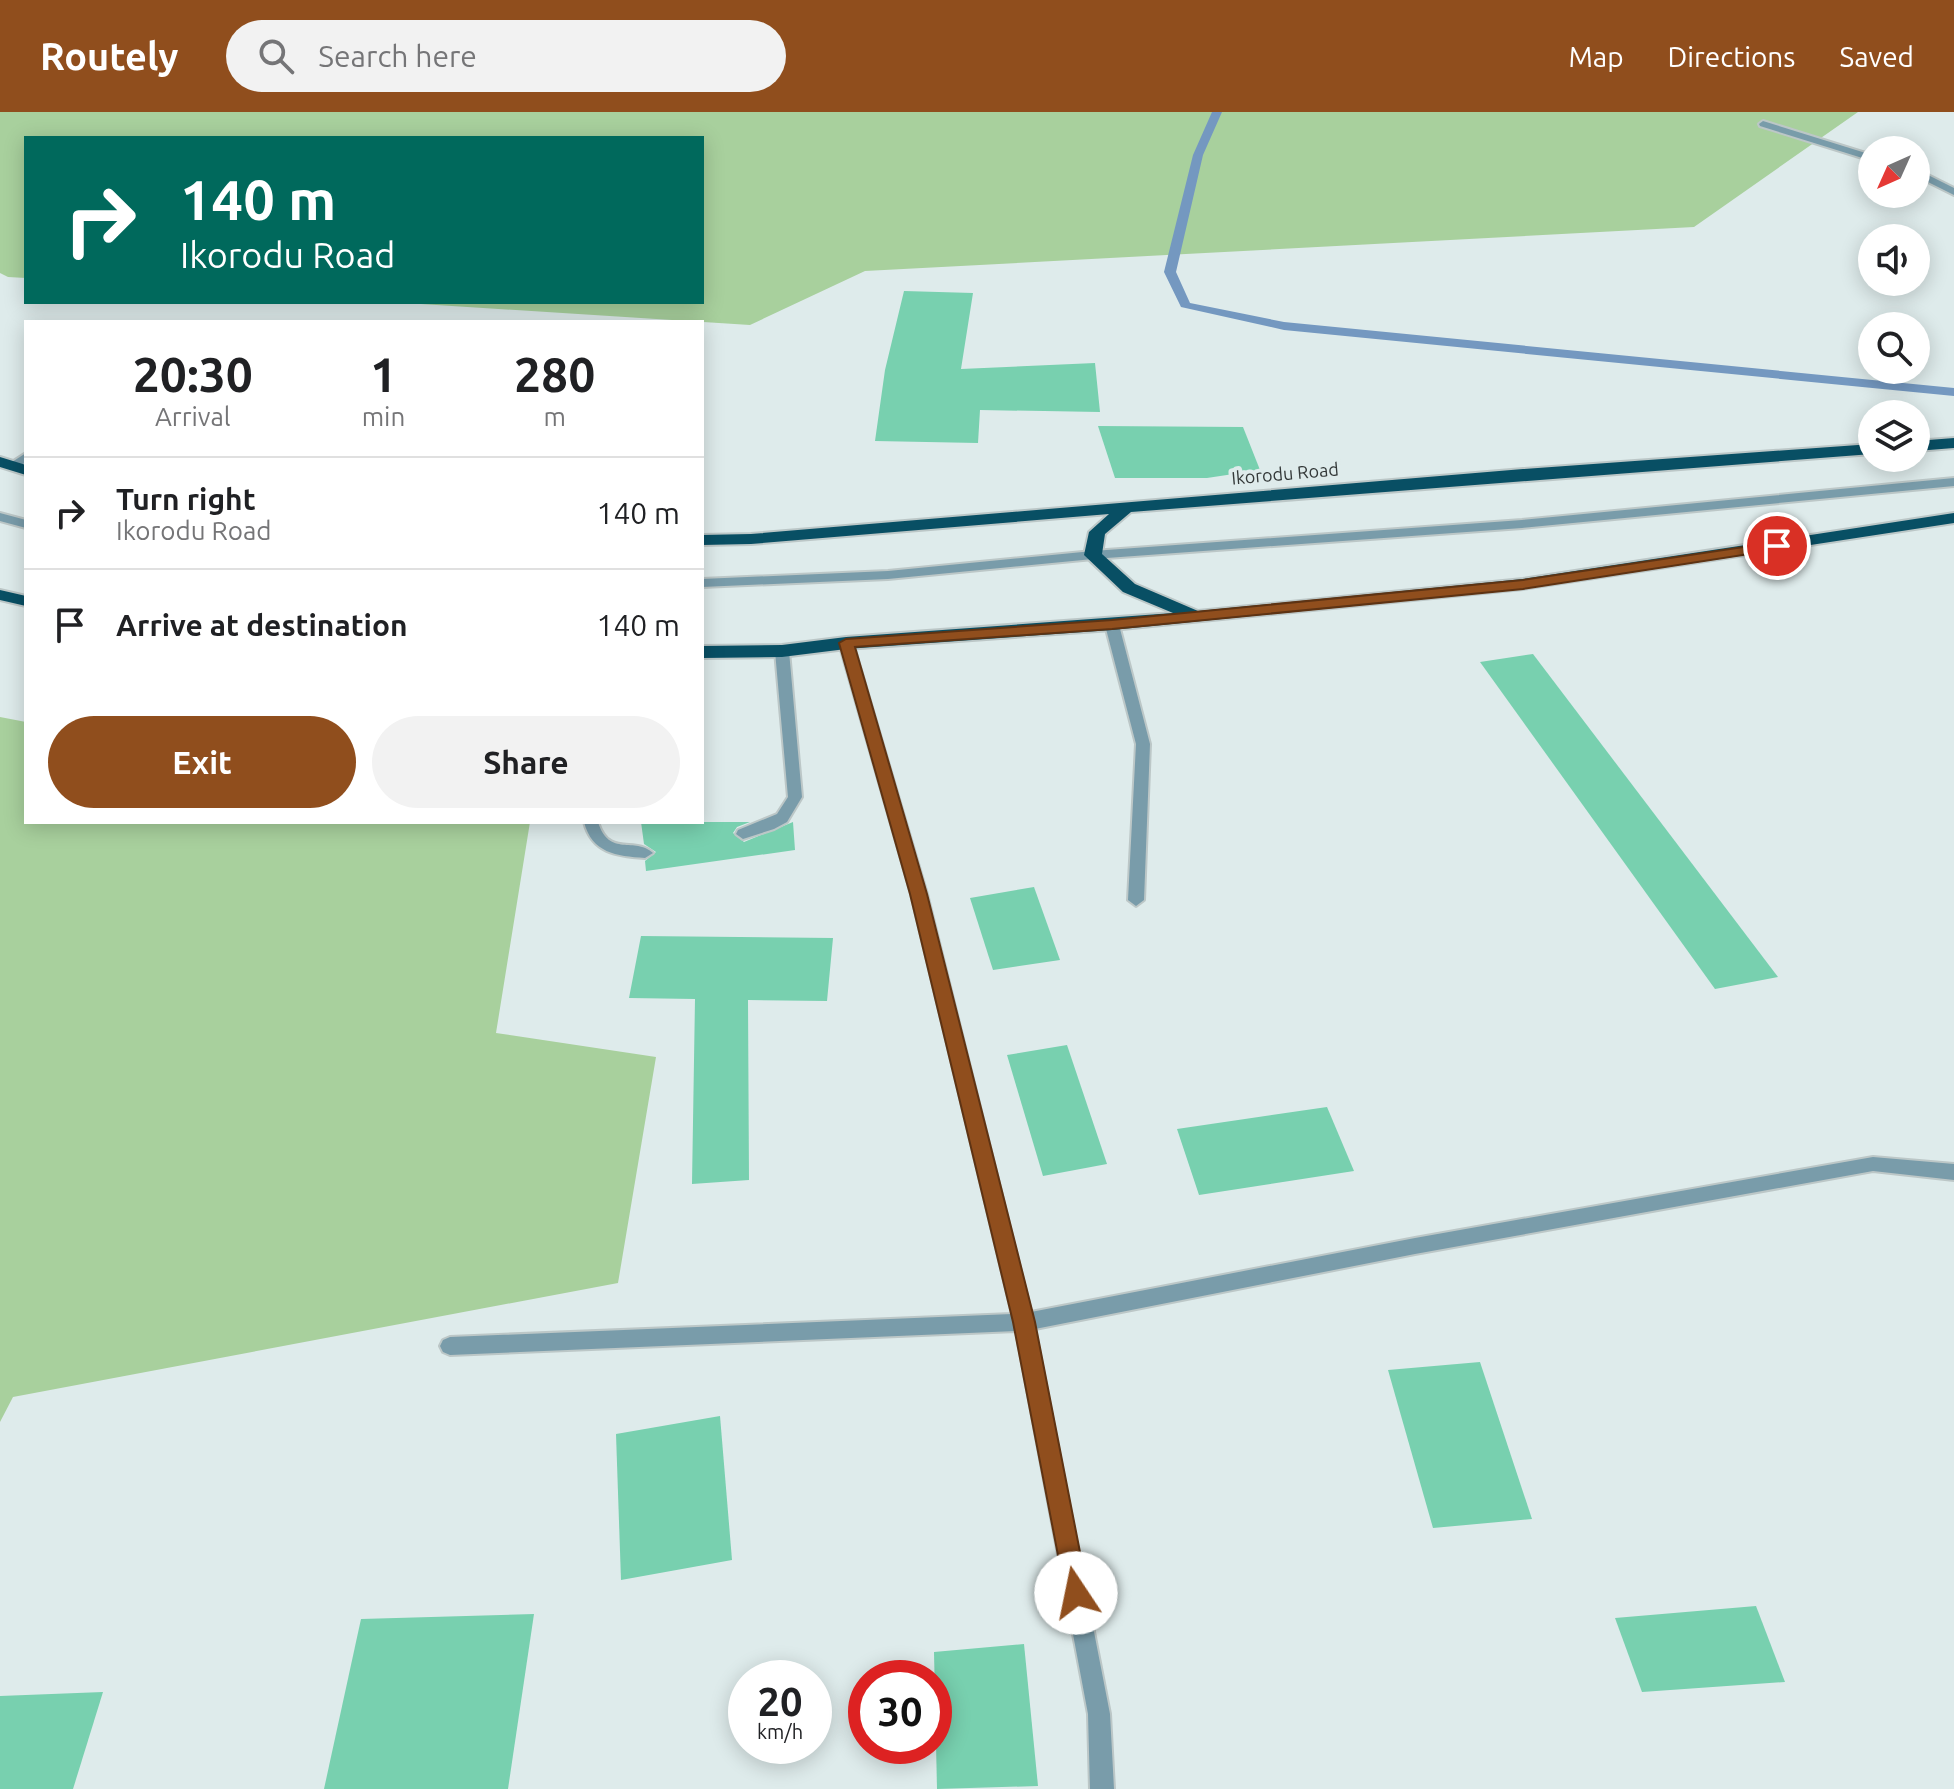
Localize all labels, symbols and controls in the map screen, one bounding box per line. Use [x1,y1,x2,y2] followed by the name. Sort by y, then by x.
[226,20,786,92] search box
[254,34,298,78] icon: search
[40,35,178,77] text: Routely
[318,39,477,73] text: Search here
[1568,41,1624,72] text: Map
[1668,41,1795,72] text: Directions
[1839,41,1914,72] text: Saved
[1858,136,1930,208] north arrow
[1858,136,1930,472] map controls
[48,168,152,272] icon: right
[180,168,336,231] text: 140 m
[1858,224,1930,296] button: sound
[180,234,395,275] text: Ikorodu Road
[1858,312,1930,384] button: search
[133,347,253,401] text: 20:30
[370,347,397,401] text: 1
[514,347,595,401] text: 280
[1858,400,1930,472] button: layers
[155,402,231,431] text: Arrival
[362,402,405,431] text: min
[543,402,566,431] text: m
[1230,458,1339,488] street label: Ikorodu Road
[116,482,256,516] text: Turn right
[48,491,92,535] icon: right
[596,496,680,530] text: 140 m
[1743,512,1811,580] pin
[116,516,271,545] text: Ikorodu Road
[1755,524,1799,568] icon: arrive
[48,603,92,647] icon: arrive
[116,608,408,642] text: Arrive at destination
[596,608,680,642] text: 140 m
[48,716,356,808] button: Exit
[372,716,680,808] button: Share
[1034,1551,1118,1635] position arrow
[848,1660,952,1764] speed limit sign: 30
[757,1679,803,1724] text: 20
[757,1720,803,1743] text: km/h

